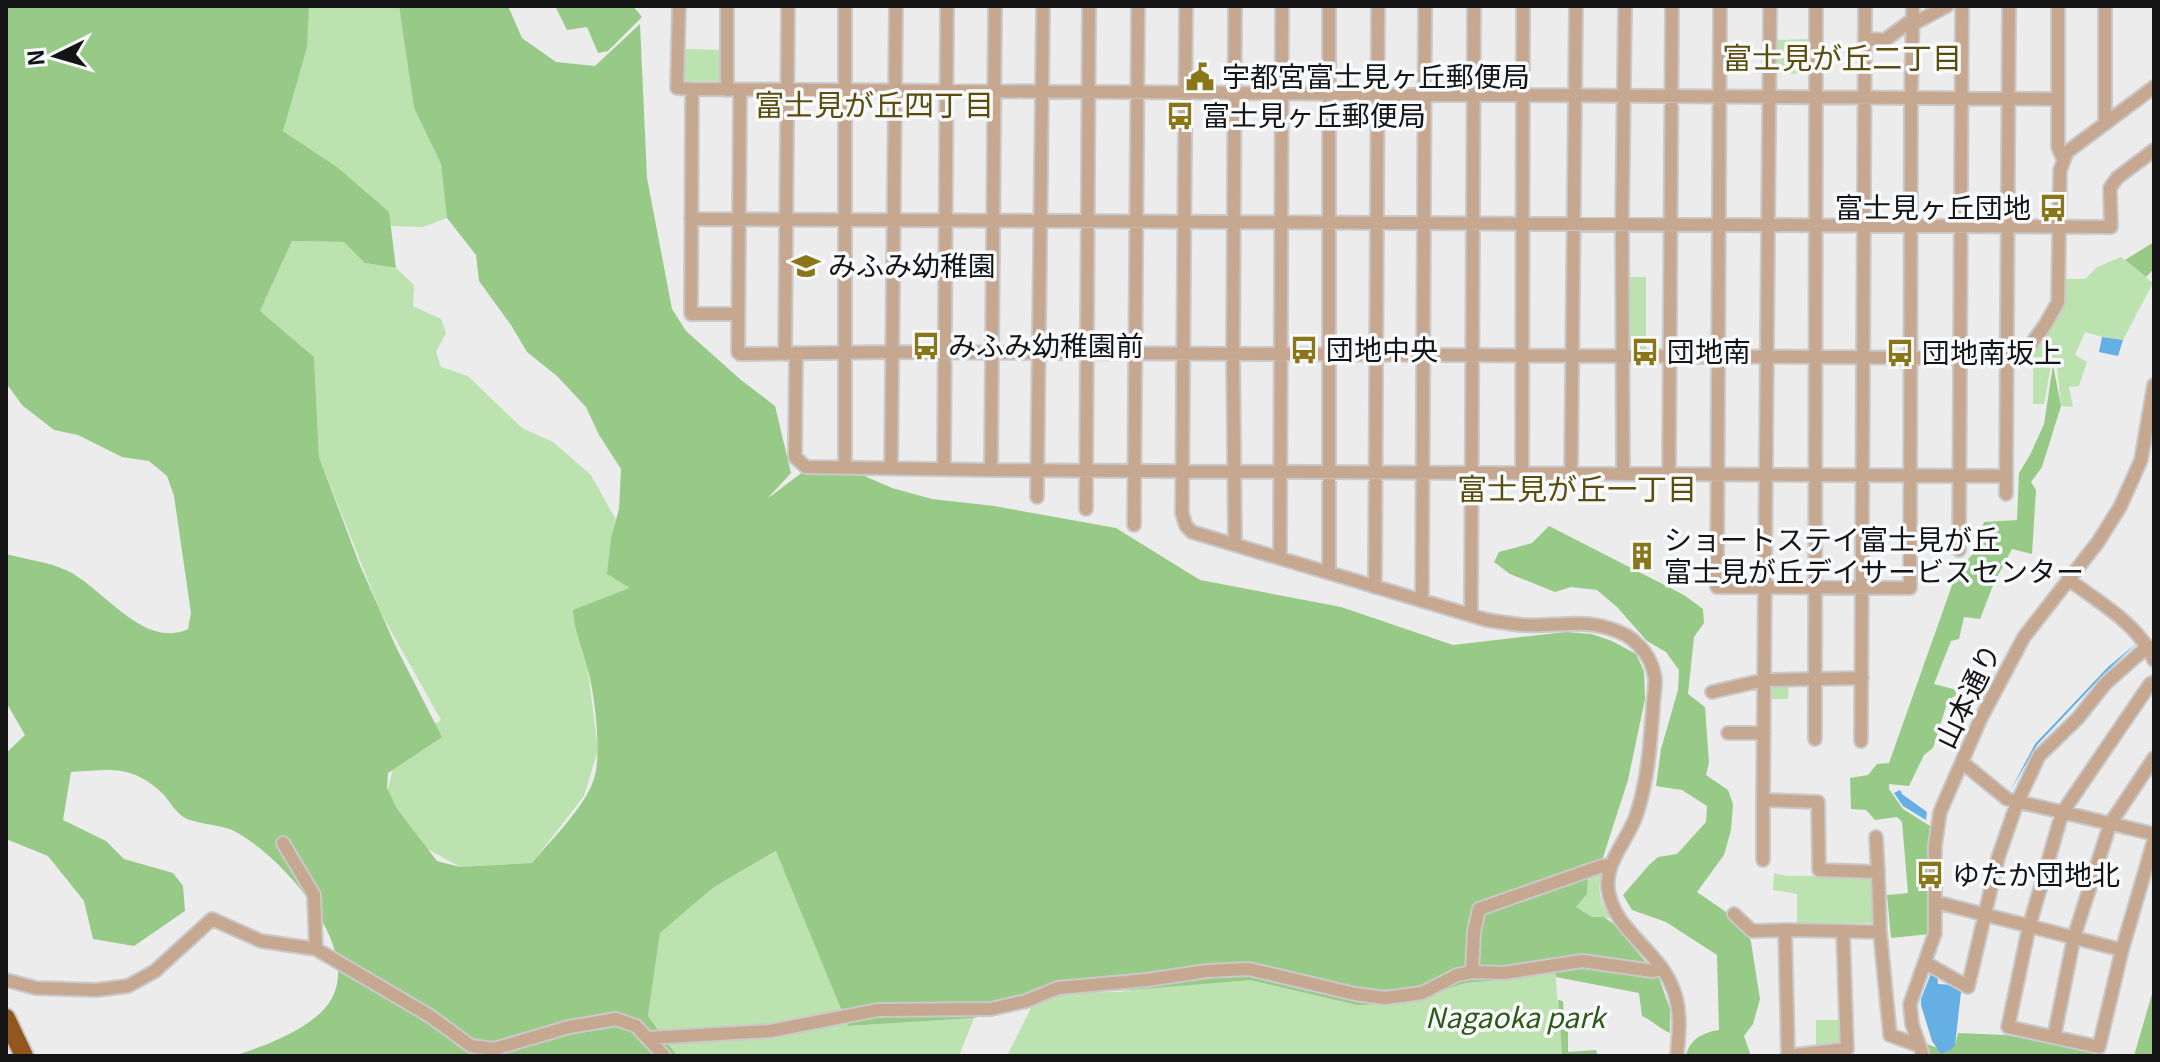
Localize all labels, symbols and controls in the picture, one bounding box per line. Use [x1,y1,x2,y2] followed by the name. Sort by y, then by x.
[16,16,96,96] north arrow
[1722,34,1962,78] district label: 富士見が丘二丁目
[17,48,51,68] text: N
[1222,55,1530,95] place label: 宇都宮富士見ヶ丘郵便局
[1185,62,1215,92] public building icon: 宇都宮富士見ヶ丘郵便局
[754,81,994,125] district label: 富士見が丘四丁目
[1202,94,1426,134] place label: 富士見ヶ丘郵便局
[1165,101,1195,131] bus stop icon: 富士見ヶ丘郵便局
[1835,186,2031,226] place label: 富士見ヶ丘団地
[2038,193,2068,223] bus stop icon: 富士見ヶ丘団地
[828,244,996,284] place label: みふみ幼稚園
[791,251,821,281] school or university icon: みふみ幼稚園
[948,324,1144,364] place label: みふみ幼稚園前
[1326,328,1438,368] place label: 団地中央
[1667,330,1751,370] place label: 団地南
[911,331,941,361] bus stop icon: みふみ幼稚園前
[1922,331,2062,371] place label: 団地南坂上
[1289,335,1319,365] bus stop icon: 団地中央
[1630,337,1660,367] bus stop icon: 団地南
[1885,338,1915,368] bus stop icon: 団地南坂上
[1457,465,1697,509] district label: 富士見が丘一丁目
[1664,518,2084,590] place label: ショートステイ富士見が丘 富士見が丘デイサービスセンター
[1627,541,1657,571] building icon: ショートステイ富士見が丘 富士見が丘デイサービスセンター
[1924,636,2009,754] street label: 山本通り
[1952,853,2120,893] place label: ゆたか団地北
[1915,860,1945,890] bus stop icon: ゆたか団地北
[1425,996,1609,1036] park label: Nagaoka park

